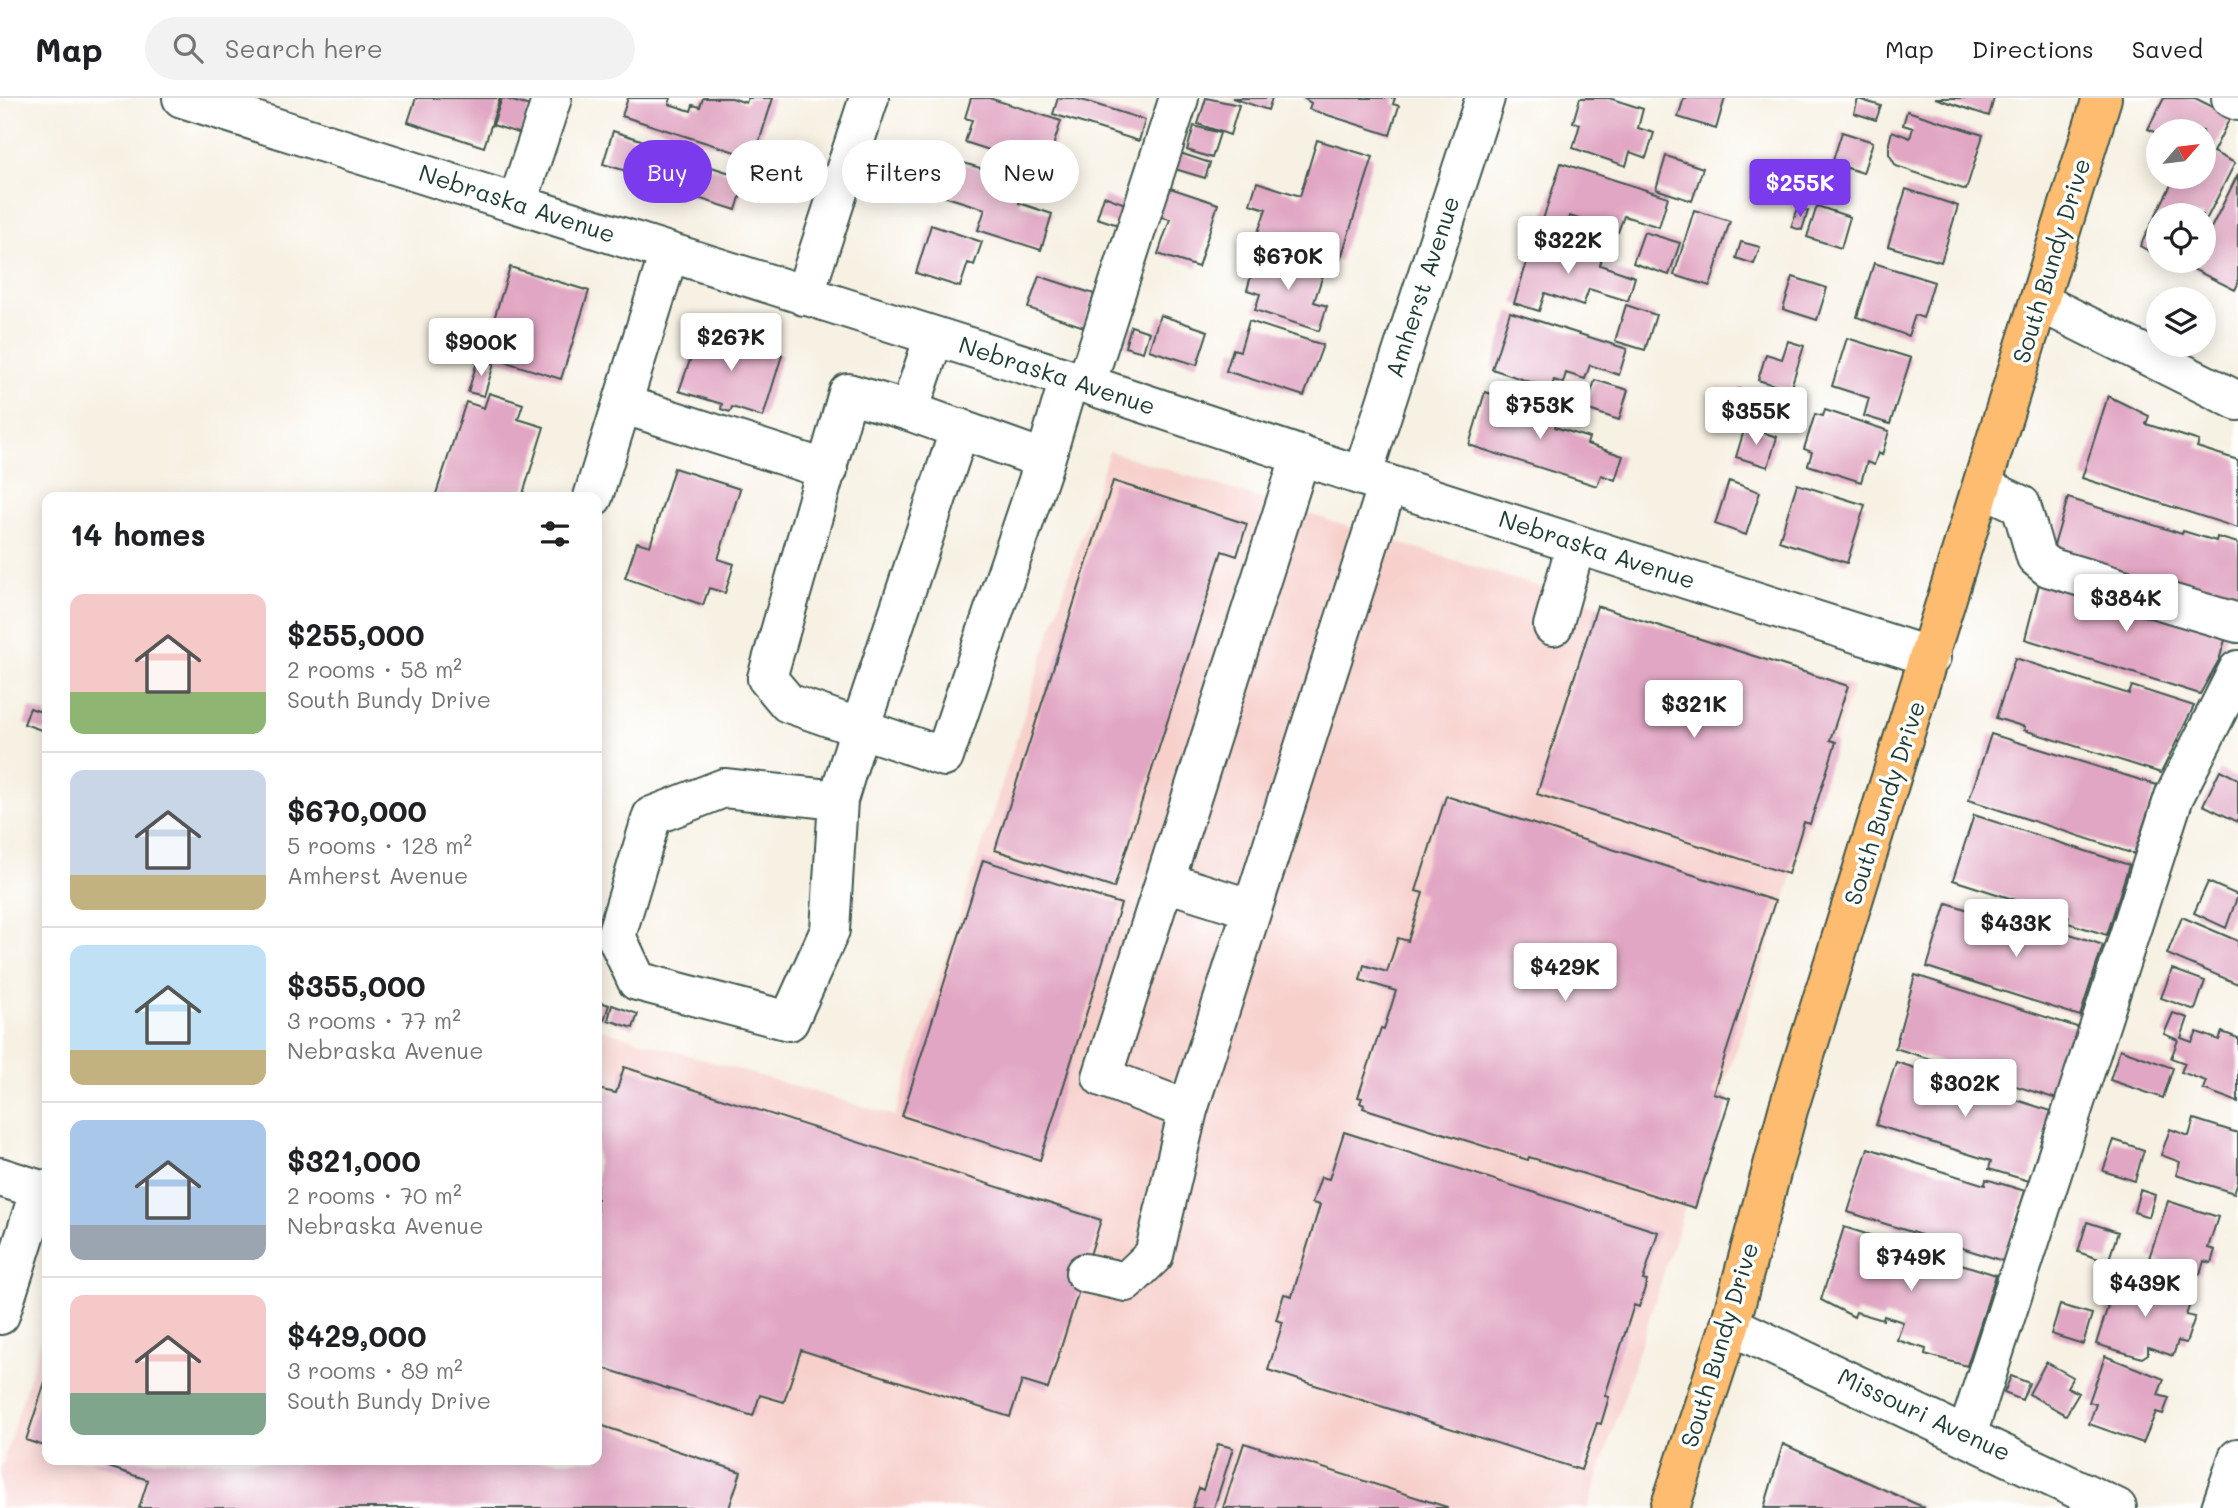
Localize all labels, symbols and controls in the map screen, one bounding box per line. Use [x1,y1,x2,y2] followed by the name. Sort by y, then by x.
[145,17,635,80] search box
[35,27,103,70] text: Map
[169,29,207,67] icon: search
[225,31,383,65] text: Search here
[1885,33,1934,64] text: Map
[1972,33,2094,64] text: Directions
[2132,33,2203,64] text: Saved
[2146,119,2216,189] north arrow
[2146,119,2216,357] map controls
[623,140,712,203] chip: Buy
[726,140,828,203] chip: Rent
[842,140,966,203] chip: Filters
[980,140,1079,203] chip: New
[2005,154,2097,367] street label: South Bundy Drive
[415,156,620,249] street label: Nebraska Avenue
[1751,159,1849,219] pin: $255K
[1765,167,1835,197] text: $255K
[1378,192,1466,381] street label: Amherst Avenue
[2146,203,2216,273] button: locate
[1519,216,1617,276] pin: $322K
[1534,224,1602,254] text: $322K
[1239,232,1337,292] pin: $670K
[1253,240,1323,270] text: $670K
[2146,287,2216,357] button: layers
[682,314,780,373] pin: $267K
[432,318,530,378] pin: $900K
[697,321,765,351] text: $267K
[445,326,517,356] text: $900K
[955,328,1160,421] street label: Nebraska Avenue
[1491,382,1589,441] pin: $753K
[1707,388,1805,447] pin: $355K
[1505,389,1575,419] text: $753K
[1721,395,1791,425] text: $355K
[1495,502,1700,595] street label: Nebraska Avenue
[70,514,206,554] text: 14 homes
[536,515,574,553] icon: filters
[2077,574,2175,634] pin: $384K
[2090,582,2162,612] text: $384K
[287,614,424,654] text: $255,000
[126,622,210,706] icon: home
[287,654,462,684] text: 2 rooms · 58 m²
[1645,680,1743,740] pin: $321K
[287,684,491,714] text: South Bundy Drive
[1661,688,1727,718] text: $321K
[1836,697,1931,909] street label: South Bundy Drive
[287,790,427,830] text: $670,000
[126,798,210,882] icon: home
[287,830,472,860] text: 5 rooms · 128 m²
[287,860,468,890] text: Amherst Avenue
[1967,900,2065,959] pin: $433K
[1980,907,2052,937] text: $433K
[1516,944,1614,1003] pin: $429K
[1530,951,1600,981] text: $429K
[287,965,426,1005] text: $355,000
[126,973,210,1057] icon: home
[287,1005,461,1035] text: 3 rooms · 77 m²
[287,1035,483,1065] text: Nebraska Avenue
[1916,1060,2014,1119] pin: $302K
[1930,1067,2000,1097] text: $302K
[287,1140,421,1180] text: $321,000
[126,1148,210,1232] icon: home
[287,1180,462,1210] text: 2 rooms · 70 m²
[287,1210,483,1240] text: Nebraska Avenue
[1862,1234,1960,1293] pin: $749K
[1673,1238,1765,1451] street label: South Bundy Drive
[1876,1241,1946,1271] text: $749K
[2096,1260,2194,1319] pin: $439K
[2109,1267,2181,1297] text: $439K
[287,1315,426,1355] text: $429,000
[126,1323,210,1407] icon: home
[287,1355,463,1385] text: 3 rooms · 89 m²
[1833,1360,2016,1467] street label: Missouri Avenue
[287,1385,491,1415] text: South Bundy Drive

